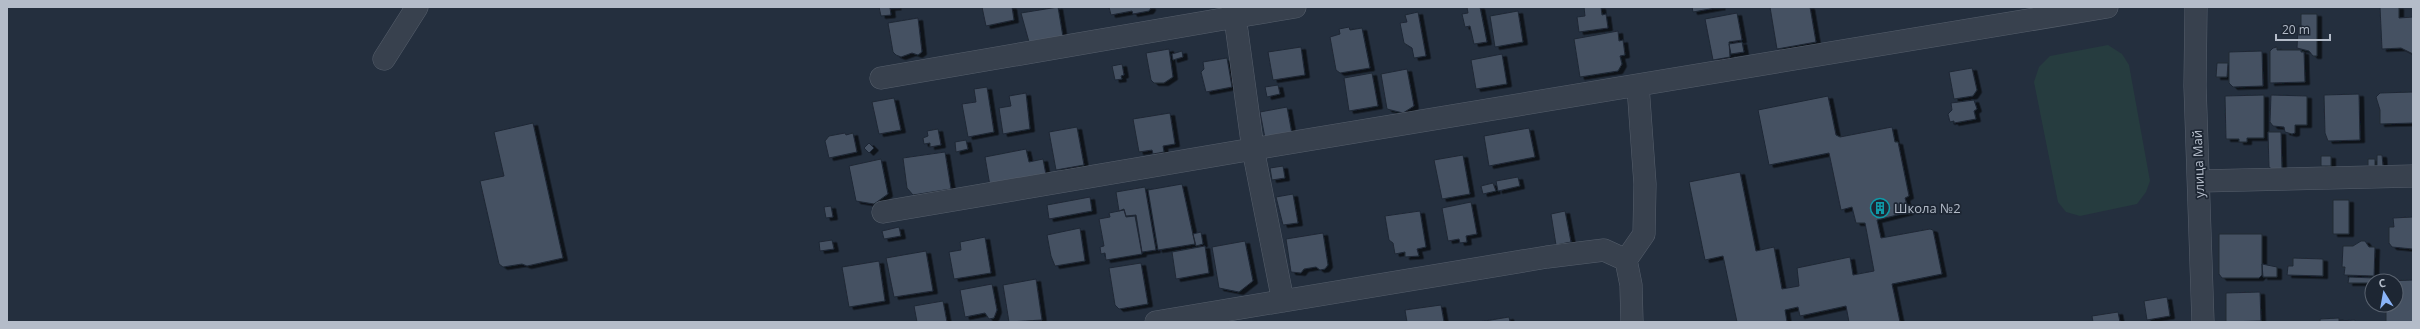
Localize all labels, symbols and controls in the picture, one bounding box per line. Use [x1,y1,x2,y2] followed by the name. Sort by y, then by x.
[2276,16,2330,42] scale bar
[2282,21,2310,38] text: 20 m
[2188,130,2208,198] street label: улица Май
[1869,197,1891,219] building icon: Школа №2
[1894,199,1961,217] place label: Школа №2
[2364,273,2404,313] north arrow
[2377,275,2387,291] text: С

